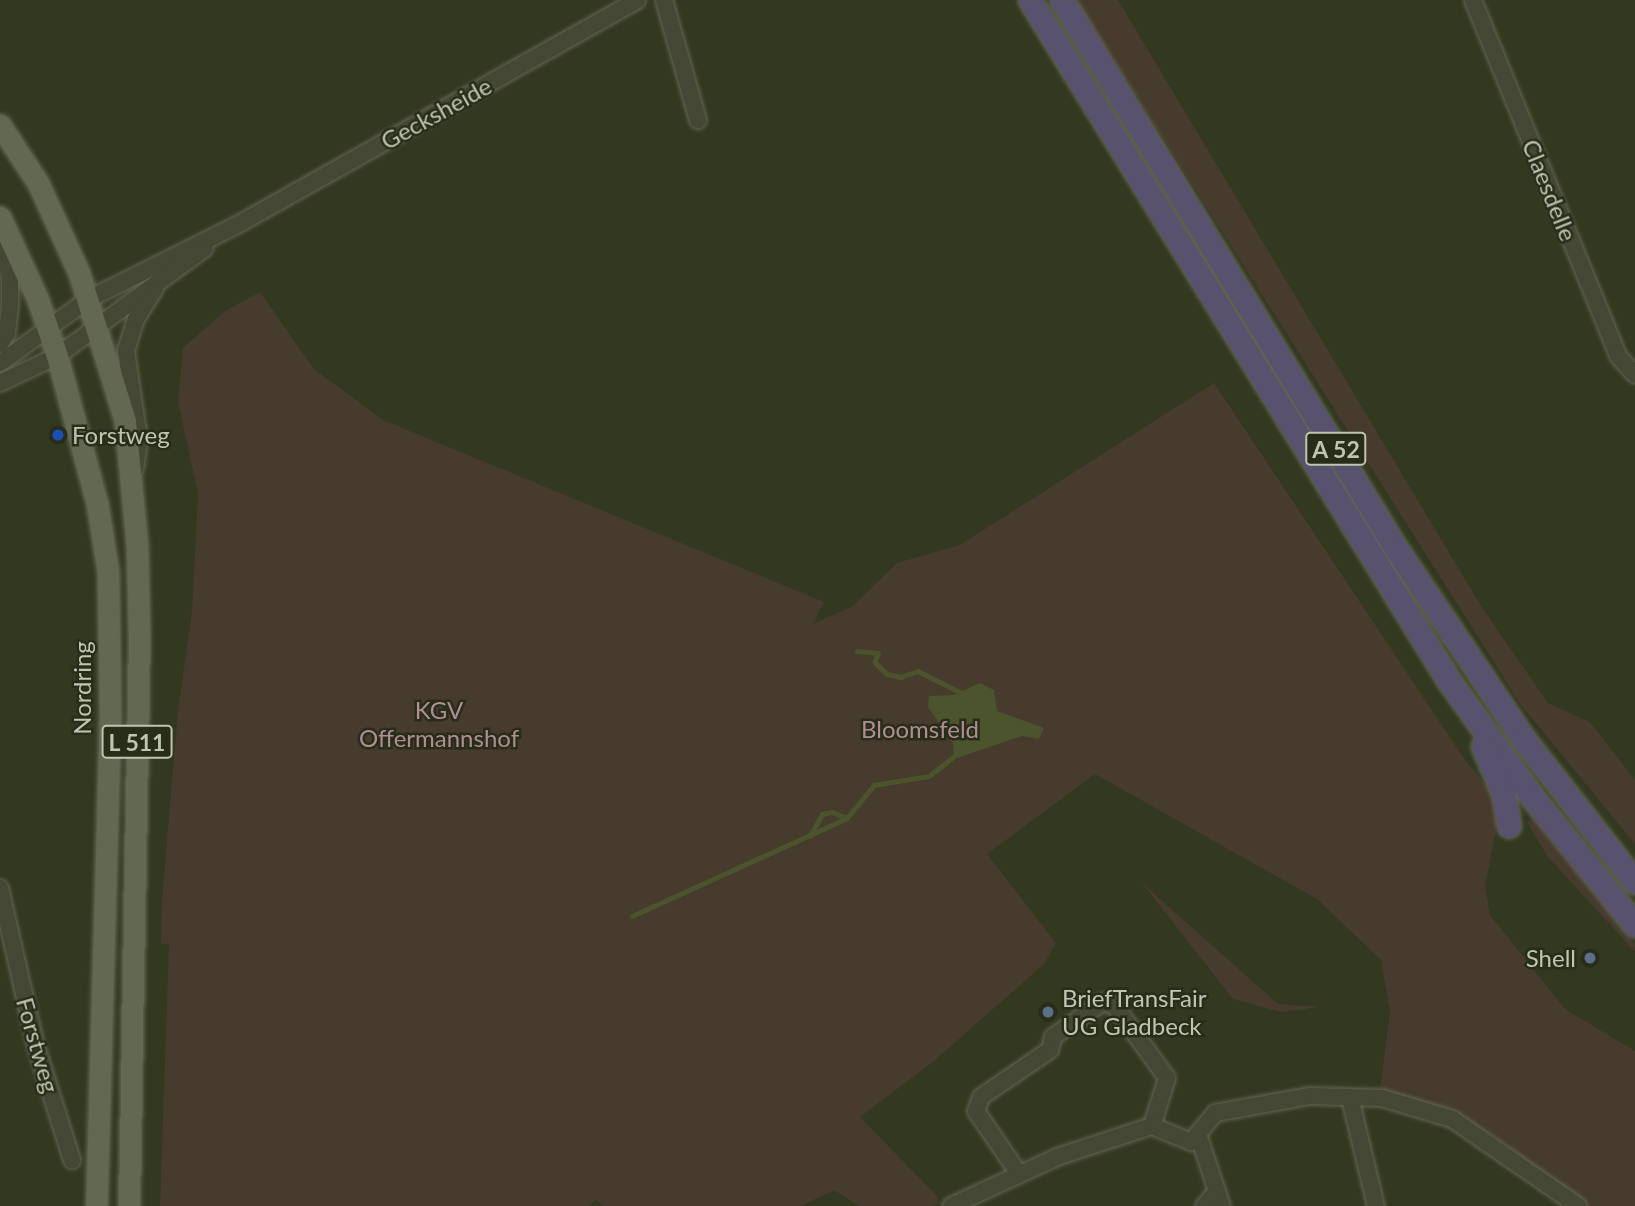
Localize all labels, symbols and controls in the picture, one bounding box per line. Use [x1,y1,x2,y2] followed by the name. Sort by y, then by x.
[376,71,496,155] street label: Gecksheide
[1517,135,1583,245] street label: Claesdelle
[72,421,170,449] place label: Forstweg
[50,427,66,443] marker: Forstweg
[1304,430,1368,468] road number: A 52
[68,641,96,735] street label: Nordring
[359,696,519,752] park label: KGV Offermannshof
[861,715,979,743] park label: Bloomsfeld
[100,722,174,762] road number: L 511
[1526,944,1576,972] place label: Shell
[1582,950,1598,966] marker: Shell
[1062,984,1206,1040] place label: BriefTransFair UG Gladbeck
[11,994,65,1096] street label: Forstweg
[1040,1004,1056,1020] marker: BriefTransFair UG Gladbeck

